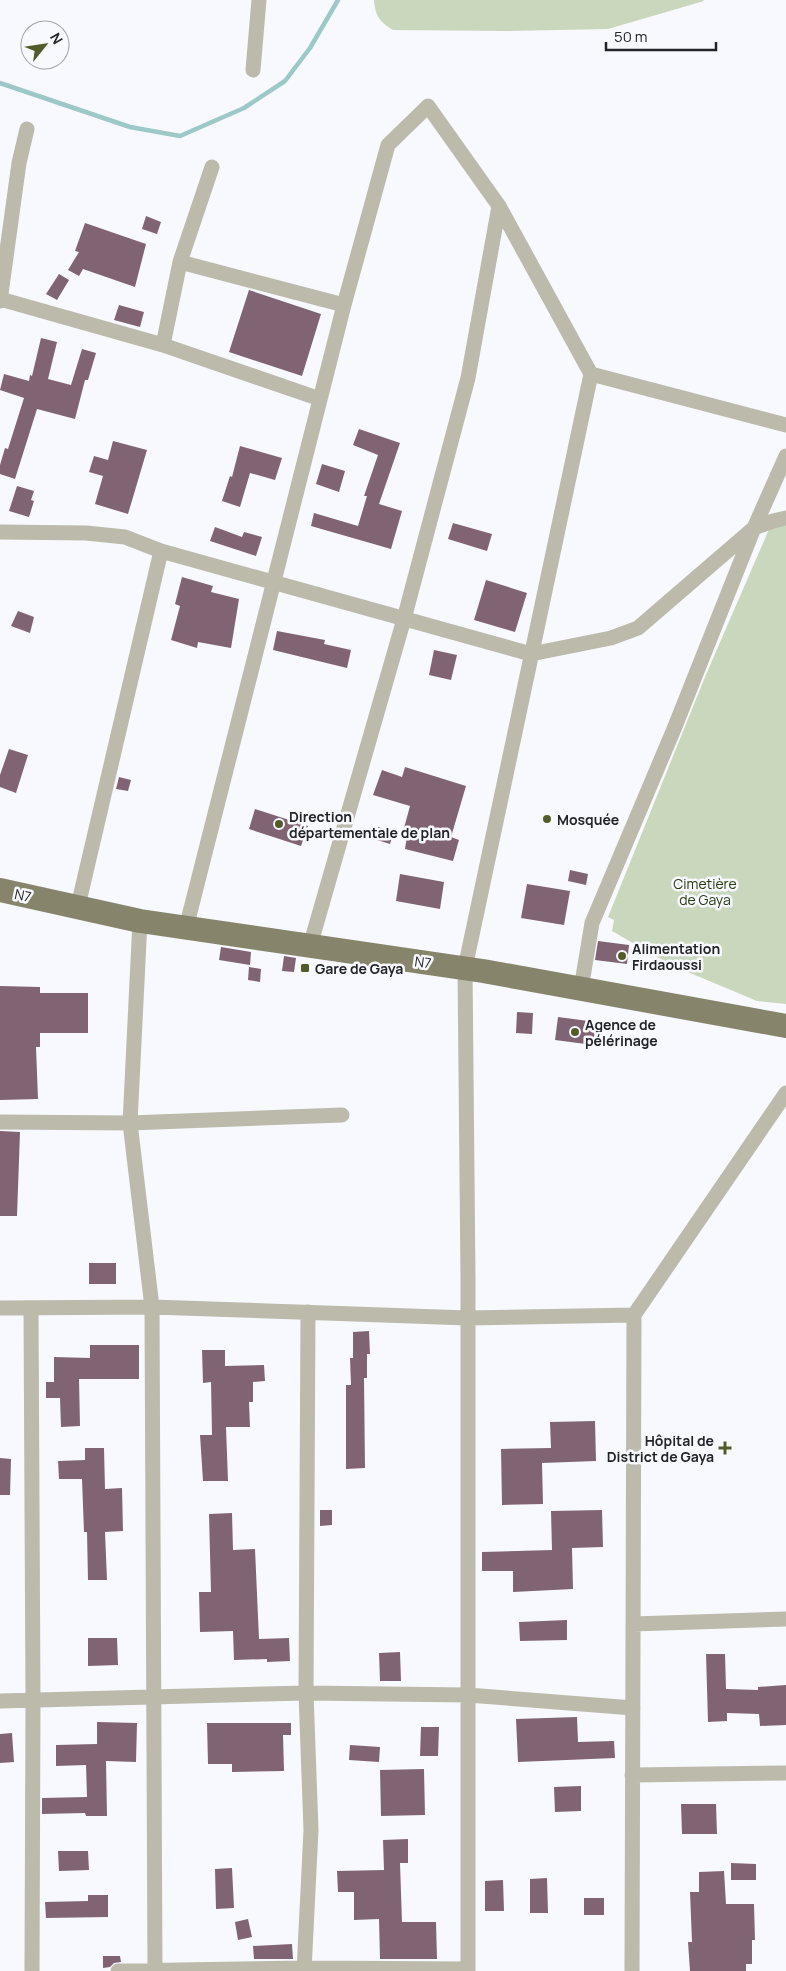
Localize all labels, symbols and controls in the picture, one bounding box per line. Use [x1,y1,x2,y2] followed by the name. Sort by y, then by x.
[20,20,70,70] north arrow
[606,20,716,52] scale bar
[614,26,648,47] text: 50 m
[46,29,67,47] text: N
[289,807,450,842] place label: Direction départementale de plan
[557,810,619,829] place label: Mosquée
[541,813,553,825] marker: Mosquée
[273,818,285,830] marker: Direction départementale de plan
[673,874,737,909] park label: Cimetière de Gaya
[13,884,33,906] street label: N7
[632,939,720,974] place label: Alimentation Firdaoussi
[616,950,628,962] marker: Alimentation Firdaoussi
[413,951,433,973] street label: N7
[315,959,403,978] place label: Gare de Gaya
[299,962,311,974] marker: Gare de Gaya
[585,1015,658,1050] place label: Agence de pélérinage
[569,1026,581,1038] marker: Agence de pélérinage
[607,1431,714,1466] place label: Hôpital de District de Gaya
[718,1441,732,1455] marker: Hôpital de District de Gaya

